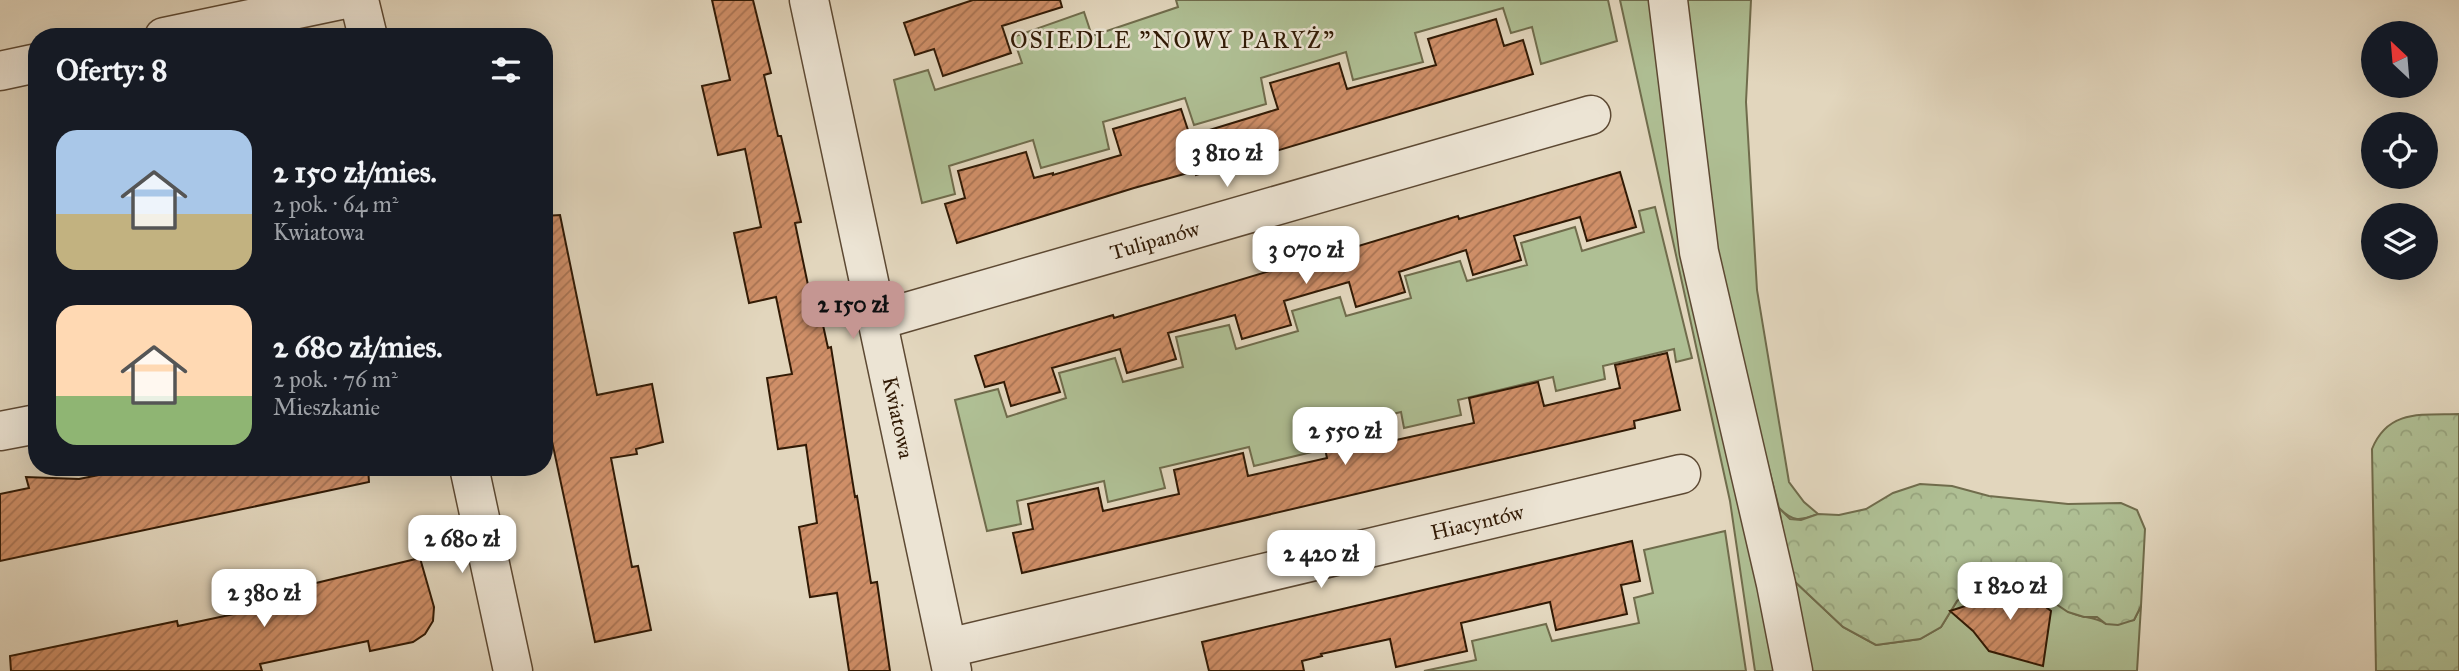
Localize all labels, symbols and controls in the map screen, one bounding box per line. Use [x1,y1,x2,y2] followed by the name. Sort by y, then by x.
[2361,21,2438,98] north arrow
[2361,21,2438,280] map controls
[1010,26,1336,54] district label: OSIEDLE "NOWY PARYŻ"
[487,51,525,89] icon: filters
[56,52,167,88] text: Oferty: 8
[2361,112,2438,189] button: locate
[1155,130,1299,189] pin: 3 810 zł
[1192,138,1262,166] text: 3 810 zł
[273,154,437,190] text: 2 150 zł/mies.
[112,158,196,242] icon: home
[273,190,398,218] text: 2 pok. · 64 m²
[2361,203,2438,280] button: layers
[1107,215,1203,266] street label: Tulipanów
[273,218,364,246] text: Kwiatowa
[1234,226,1378,286] pin: 3 070 zł
[1268,235,1344,263] text: 3 070 zł
[781,282,925,341] pin: 2 150 zł
[817,290,889,318] text: 2 150 zł
[273,329,443,365] text: 2 680 zł/mies.
[112,333,196,417] icon: home
[273,365,398,393] text: 2 pok. · 76 m²
[877,374,919,461] street label: Kwiatowa
[273,393,380,421] text: Mieszkanie
[1273,407,1417,467] pin: 2 550 zł
[1309,416,1381,444] text: 2 550 zł
[1428,499,1527,546] street label: Hiacyntów
[390,516,534,575] pin: 2 680 zł
[424,524,500,552] text: 2 680 zł
[1249,530,1393,590] pin: 2 420 zł
[1283,539,1359,567] text: 2 420 zł
[1938,562,2082,622] pin: 1 820 zł
[192,570,336,629] pin: 2 380 zł
[1974,571,2046,599] text: 1 820 zł
[228,578,300,606] text: 2 380 zł

